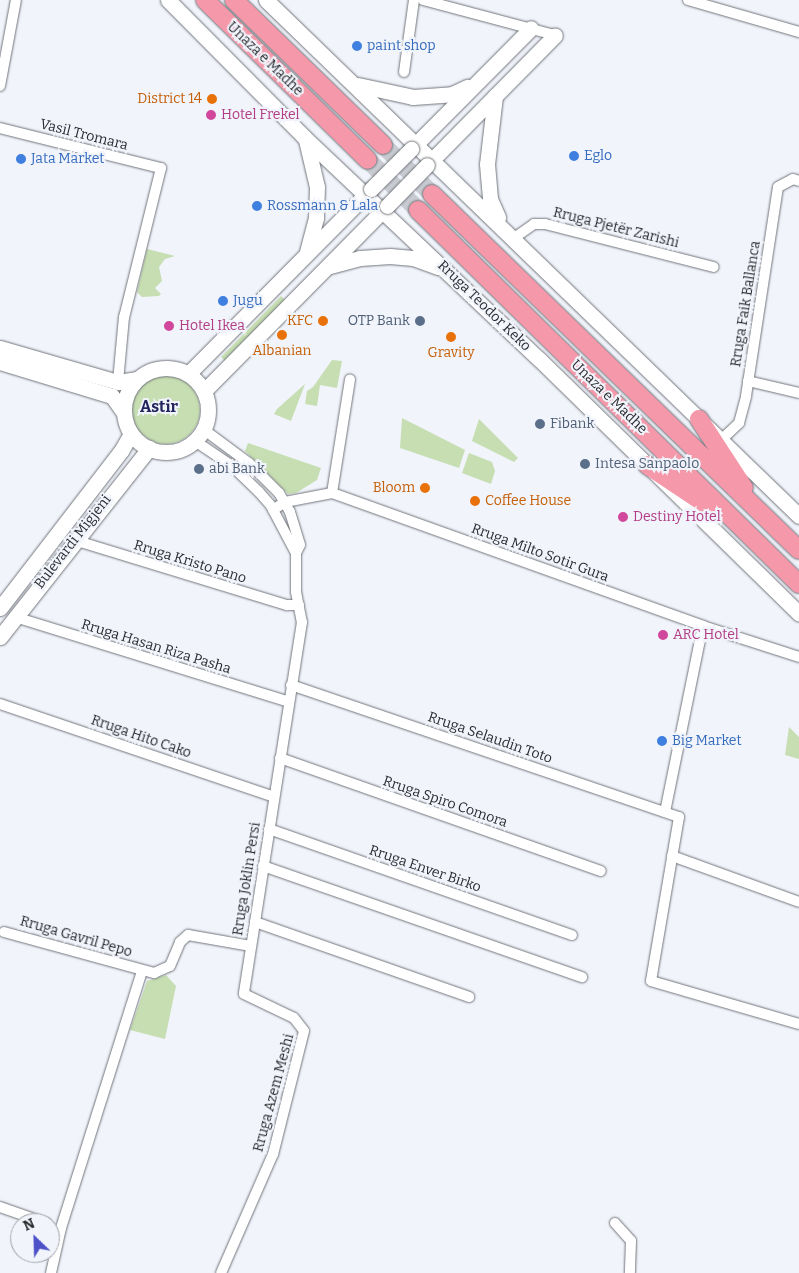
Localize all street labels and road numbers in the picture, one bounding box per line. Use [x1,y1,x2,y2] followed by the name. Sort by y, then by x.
[223,18,307,100] street label: Unaza e Madhe
[38,116,130,154] street label: Vasil Tromara
[551,204,681,252] street label: Rruga Pjetër Zarishi
[728,240,764,368] street label: Rruga Faik Ballanca
[434,257,534,355] street label: Rruga Teodor Keko
[567,356,651,438] street label: Unaza e Madhe
[31,492,115,592] street label: Bulevardi Migjeni
[469,520,611,586] street label: Rruga Milto Sotir Gura
[132,537,248,587] street label: Rruga Kristo Pano
[79,616,233,678] street label: Rruga Hasan Riza Pasha
[426,709,554,767] street label: Rruga Selaudin Toto
[89,712,193,762] street label: Rruga Hito Cako
[381,773,509,831] street label: Rruga Spiro Comora
[230,821,264,937] street label: Rruga Joklin Persi
[367,842,483,896] street label: Rruga Enver Birko
[18,913,134,961] street label: Rruga Gavril Pepo
[250,1032,298,1154] street label: Rruga Azem Meshi

